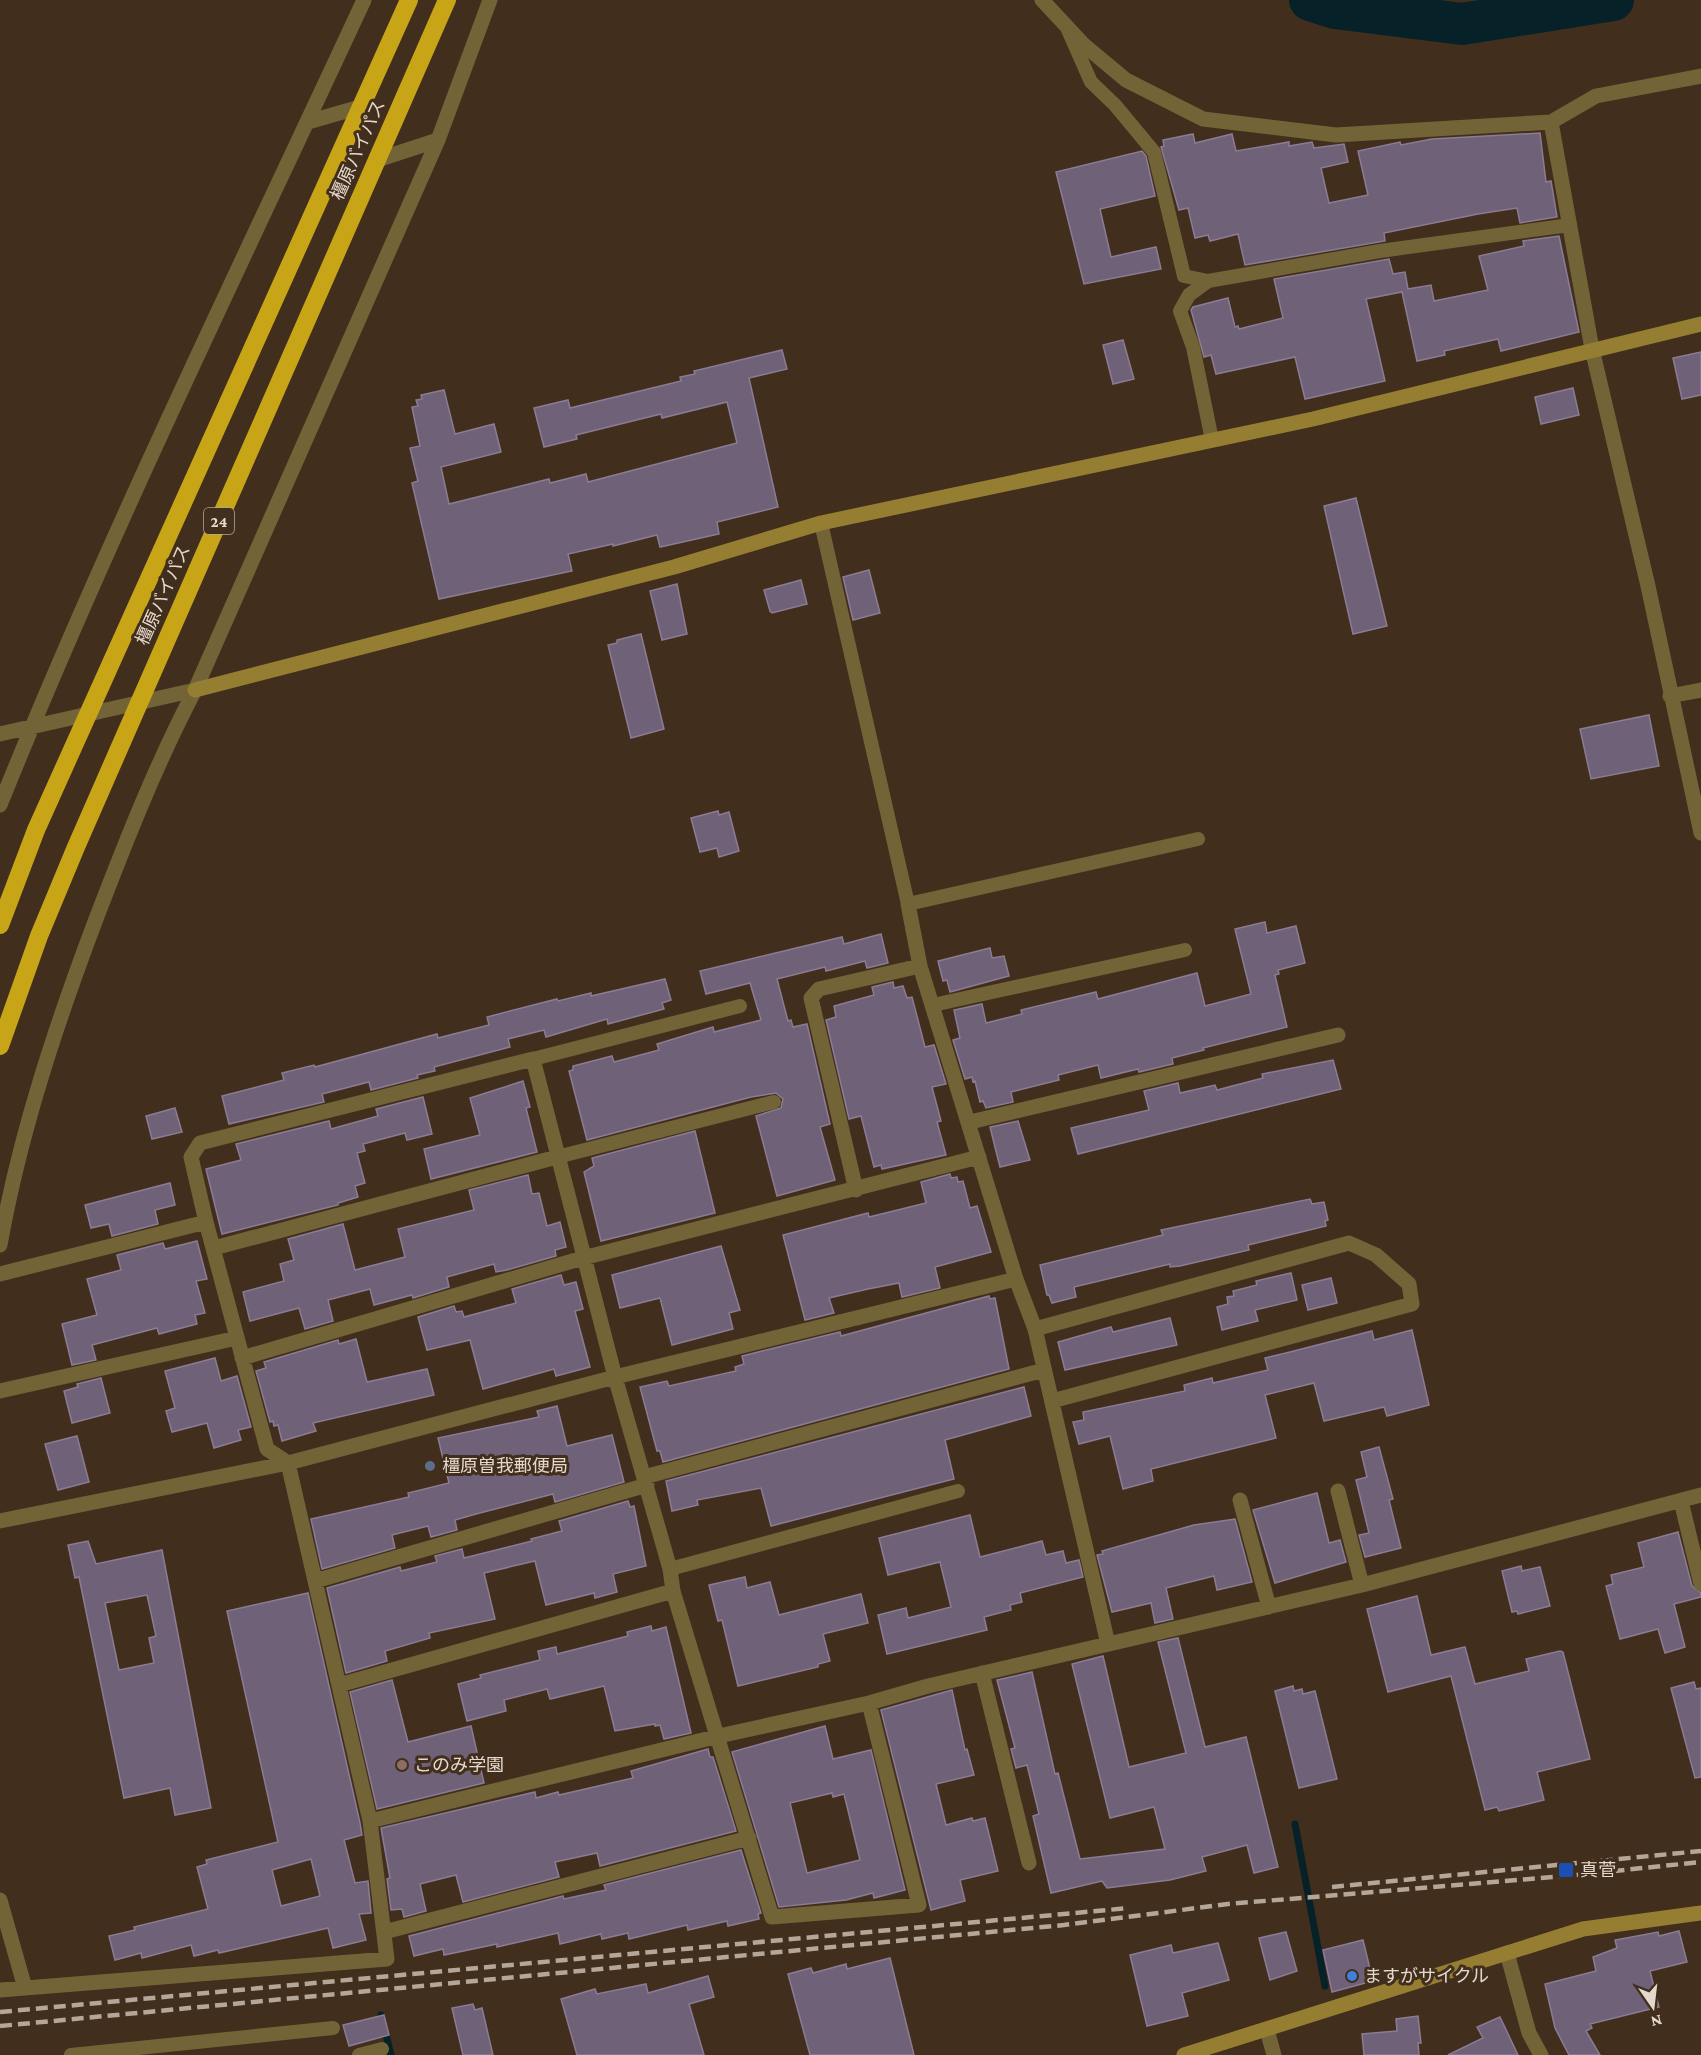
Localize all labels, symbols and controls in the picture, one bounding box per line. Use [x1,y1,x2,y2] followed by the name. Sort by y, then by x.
[327,97,389,203] street label: 橿原バイパス
[204,508,234,534] road number: 24
[132,542,194,648] street label: 橿原バイパス
[442,1456,568,1476] place label: 橿原曽我郵便局
[423,1459,437,1473] marker: 橿原曽我郵便局
[414,1755,504,1775] place label: このみ学園
[395,1758,409,1772] marker: このみ学園
[1580,1860,1616,1880] place label: 真菅
[1557,1861,1575,1879] marker: 真菅
[1364,1966,1489,1986] place label: ますがサイクル
[1345,1969,1359,1983] marker: ますがサイクル
[1623,1977,1683,2037] north arrow
[1649,2012,1664,2031] text: N

